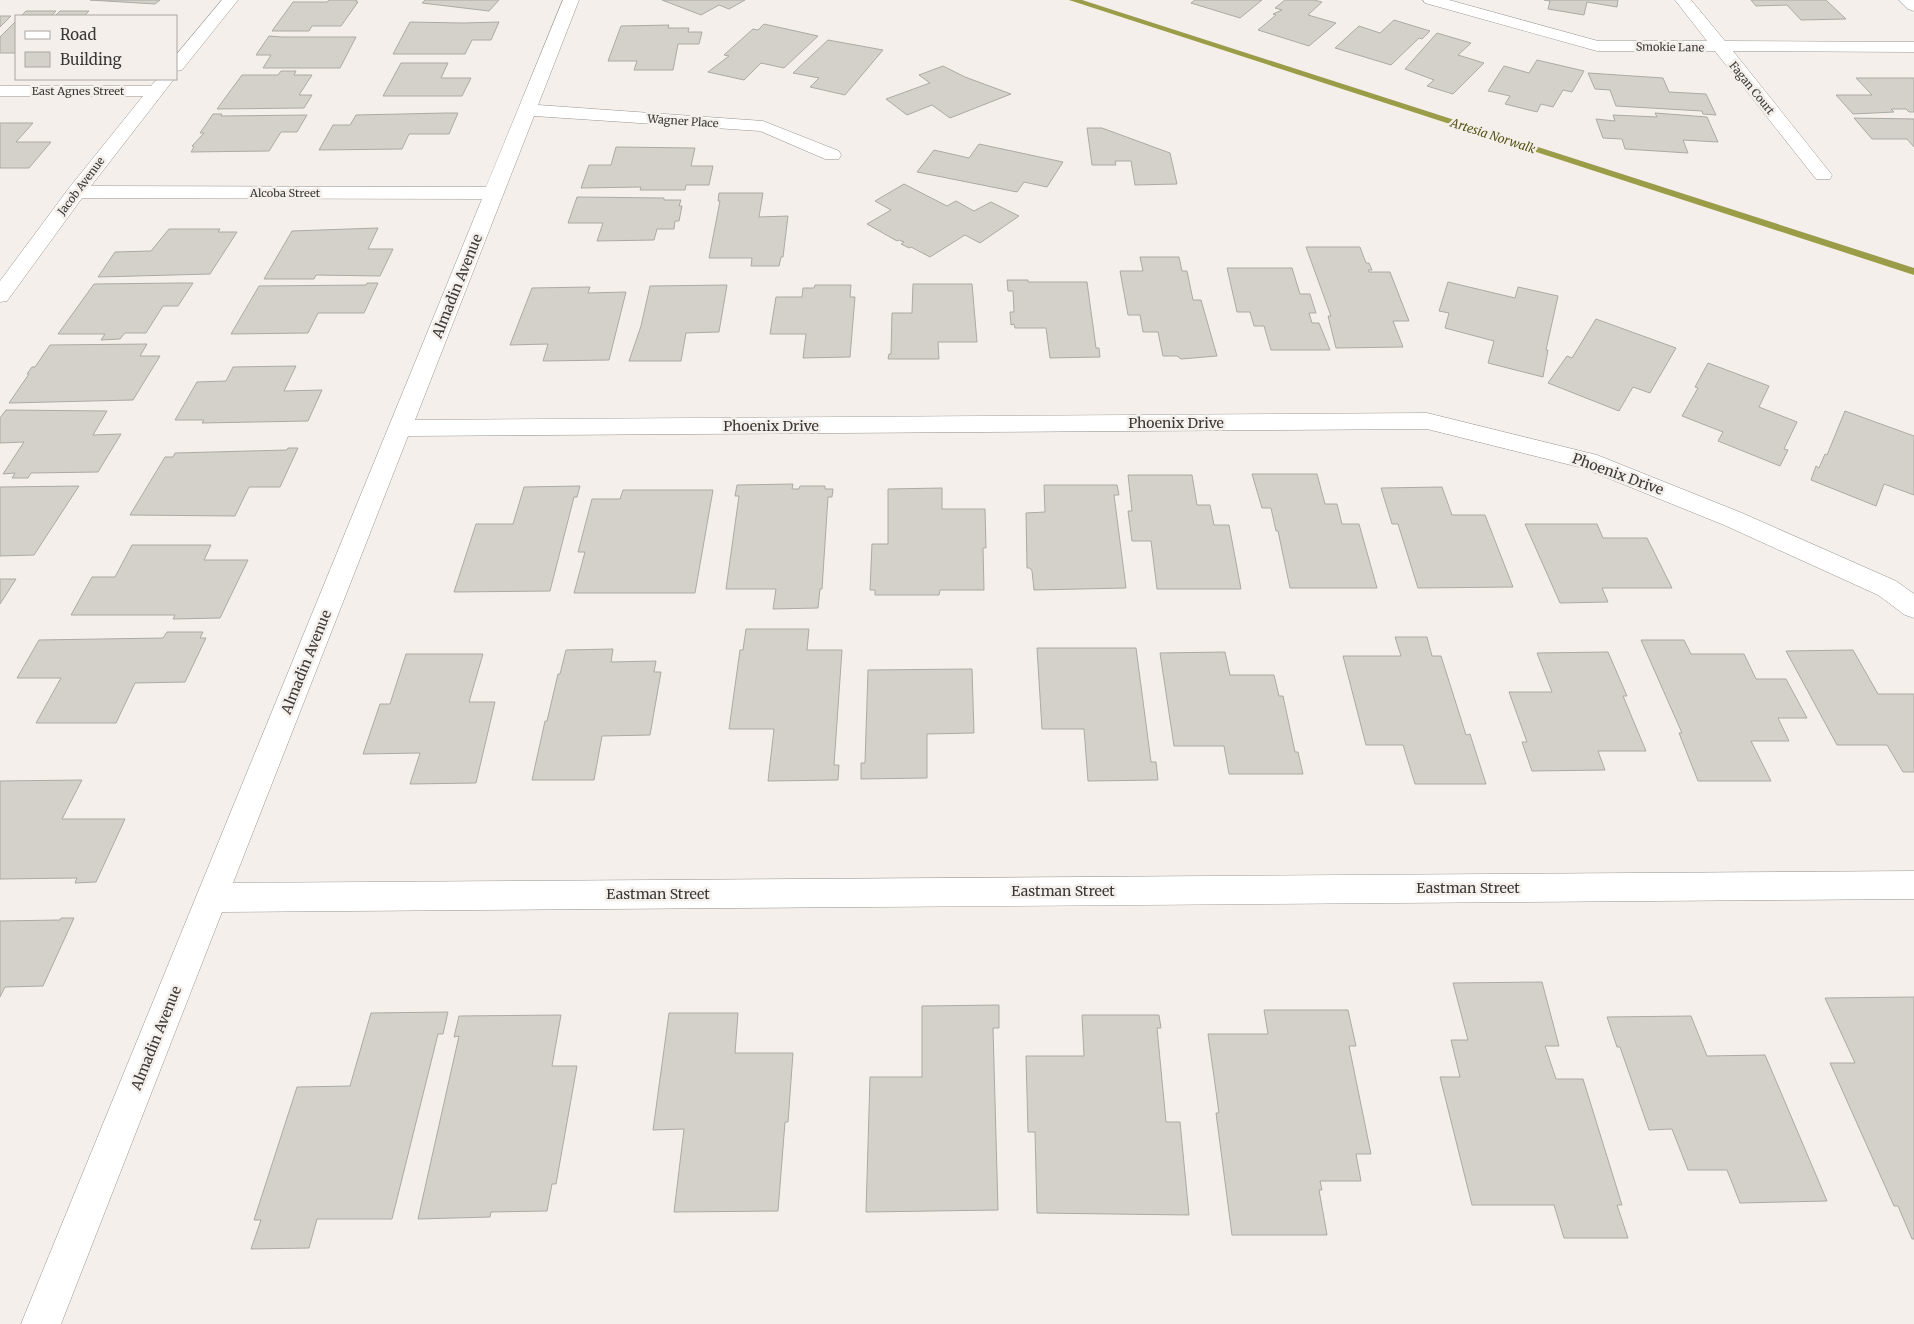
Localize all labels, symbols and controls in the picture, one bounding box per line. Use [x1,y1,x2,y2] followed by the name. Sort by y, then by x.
[15,15,178,80] legend
[60,25,96,44] text: Road
[1636,39,1705,55] street label: Smokie Lane
[60,50,122,69] text: Building
[1726,59,1778,118] street label: Fagan Court
[32,84,125,98] street label: East Agnes Street
[646,111,719,130] street label: Wagner Place
[1448,114,1538,156] water label: Artesia Norwalk
[54,154,108,219] street label: Jacob Avenue
[249,186,321,200] street label: Alcoba Street
[428,231,486,342] street label: Almadin Avenue
[1128,414,1224,432] street label: Phoenix Drive
[723,417,819,435] street label: Phoenix Drive
[1570,449,1666,499] street label: Phoenix Drive
[277,607,335,718] street label: Almadin Avenue
[1416,879,1520,897] street label: Eastman Street
[1011,882,1115,900] street label: Eastman Street
[606,885,710,903] street label: Eastman Street
[127,983,185,1094] street label: Almadin Avenue

